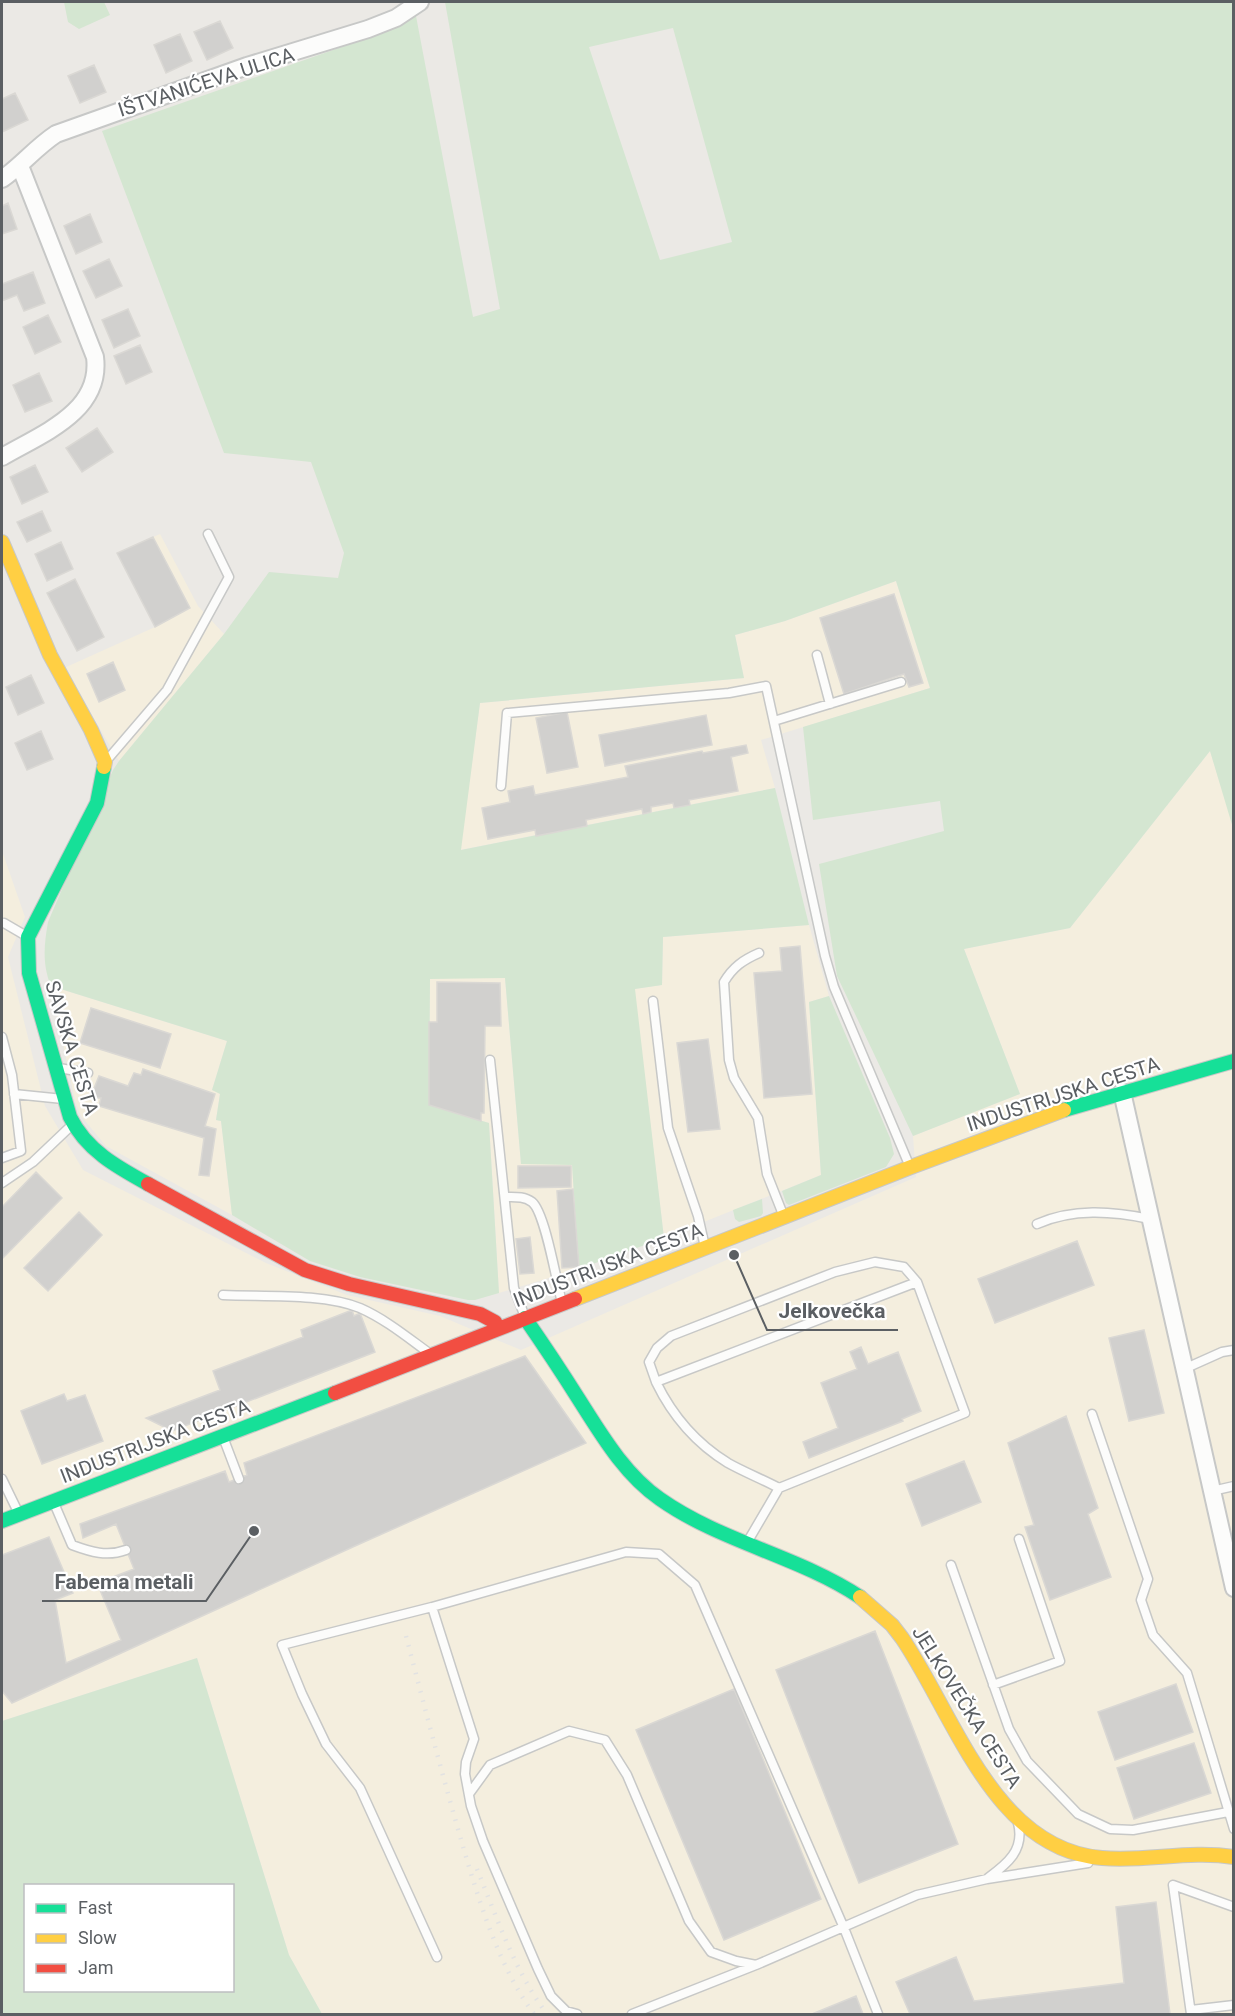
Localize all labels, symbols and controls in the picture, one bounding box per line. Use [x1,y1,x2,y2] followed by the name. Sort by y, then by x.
[115,42,297,122] street label: IŠTVANIĆEVA ULICA
[40,978,104,1118] street label: SAVSKA CESTA
[964,1051,1162,1137] street label: INDUSTRIJSKA CESTA
[510,1218,706,1312] street label: INDUSTRIJSKA CESTA
[767,1291,898,1330] callout: Jelkovečka
[779,1299,885,1323] text: Jelkovečka
[57,1394,253,1488] street label: INDUSTRIJSKA CESTA
[42,1562,206,1601] callout: Fabema metali
[54,1570,194,1594] text: Fabema metali
[907,1621,1027,1793] street label: JELKOVEČKA CESTA
[24,1884,234,1992] legend
[78,1897,113,1918] text: Fast
[78,1927,117,1948] text: Slow
[78,1957,114,1978] text: Jam

